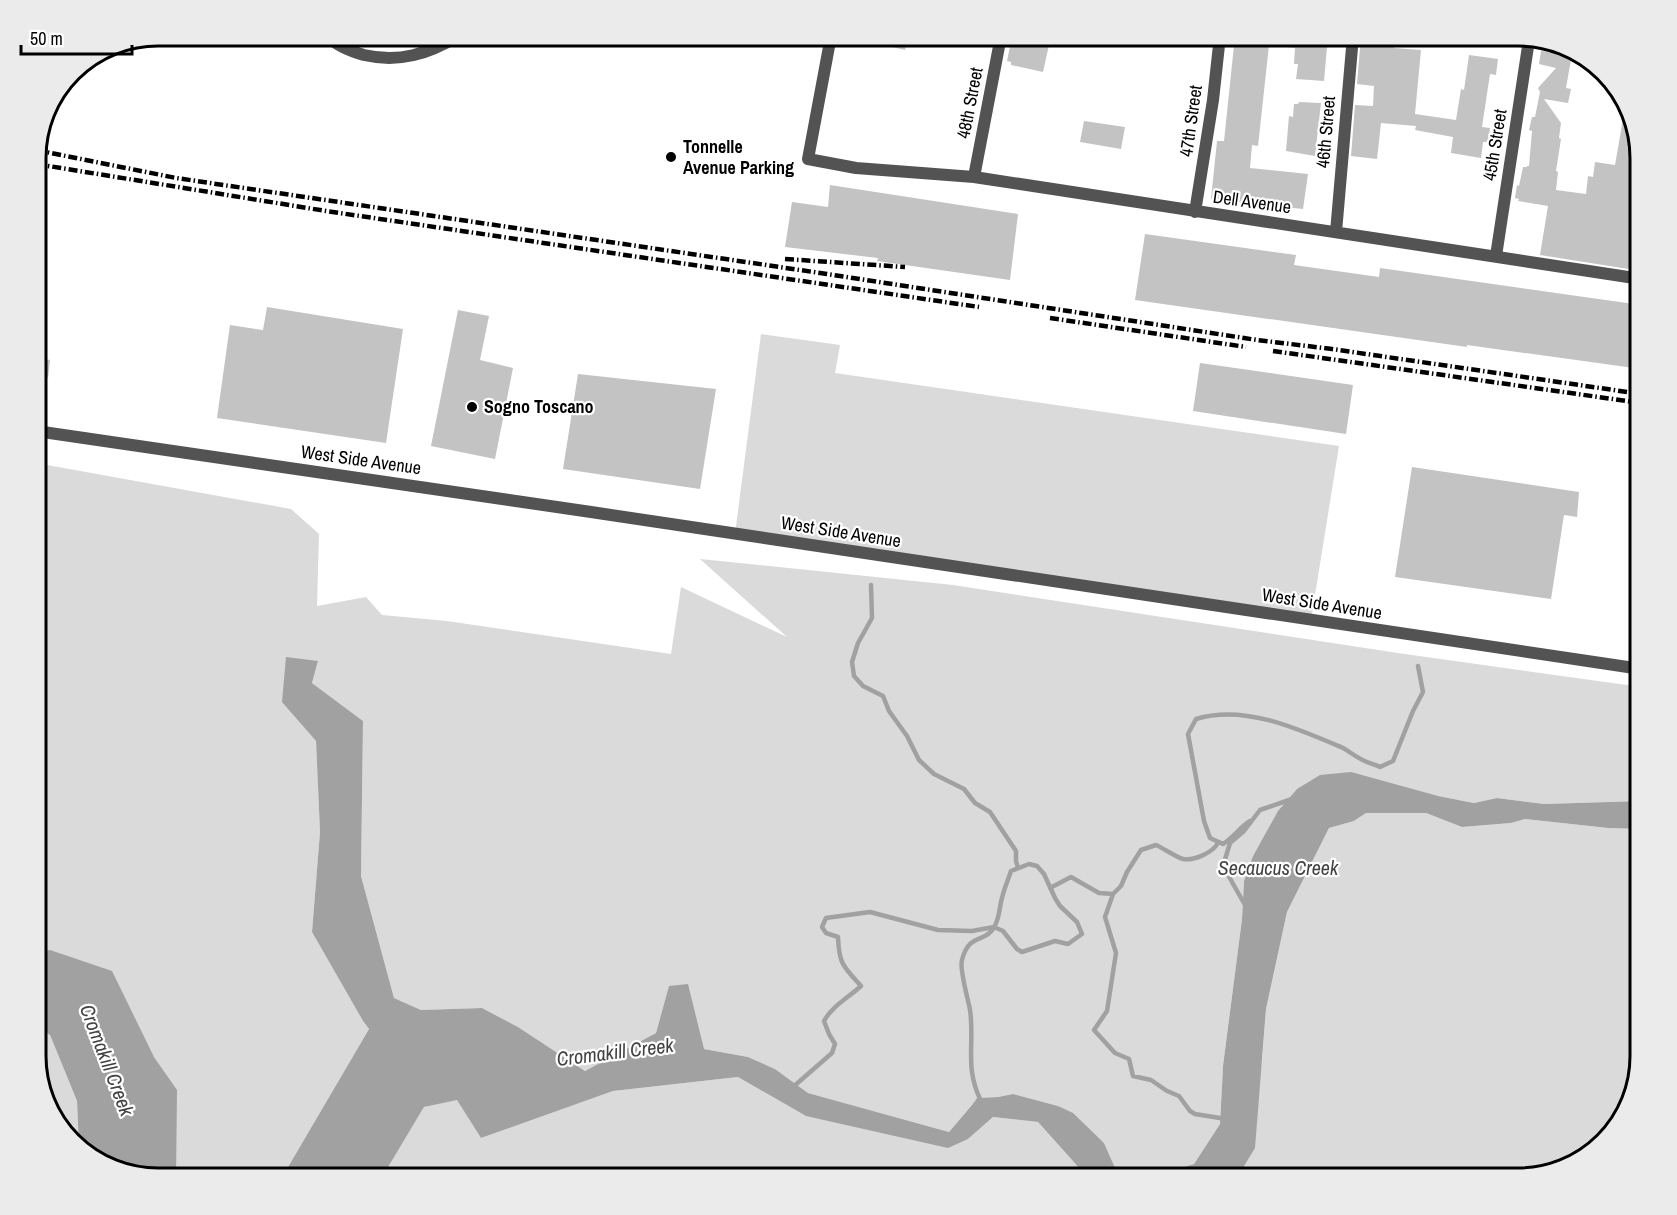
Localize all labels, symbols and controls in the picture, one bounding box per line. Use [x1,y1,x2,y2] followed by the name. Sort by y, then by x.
[21,18,132,56] scale bar
[30,26,63,51] text: 50 m
[950,65,989,141] street label: 48th Street
[1173,83,1208,158] street label: 47th Street
[1310,95,1341,169] street label: 46th Street
[1477,107,1513,183] street label: 45th Street
[683,134,794,180] place label: Tonnelle Avenue Parking
[664,150,678,164] marker: Tonnelle Avenue Parking
[1211,184,1293,219] street label: Dell Avenue
[484,394,594,419] place label: Sogno Toscano
[465,400,479,414] marker: Sogno Toscano
[299,439,423,480] street label: West Side Avenue
[779,510,903,553] street label: West Side Avenue
[1260,582,1384,625] street label: West Side Avenue
[1218,854,1339,881] water label: Secaucus Creek
[74,1000,141,1120] water label: Cromakill Creek
[555,1031,676,1072] water label: Cromakill Creek

